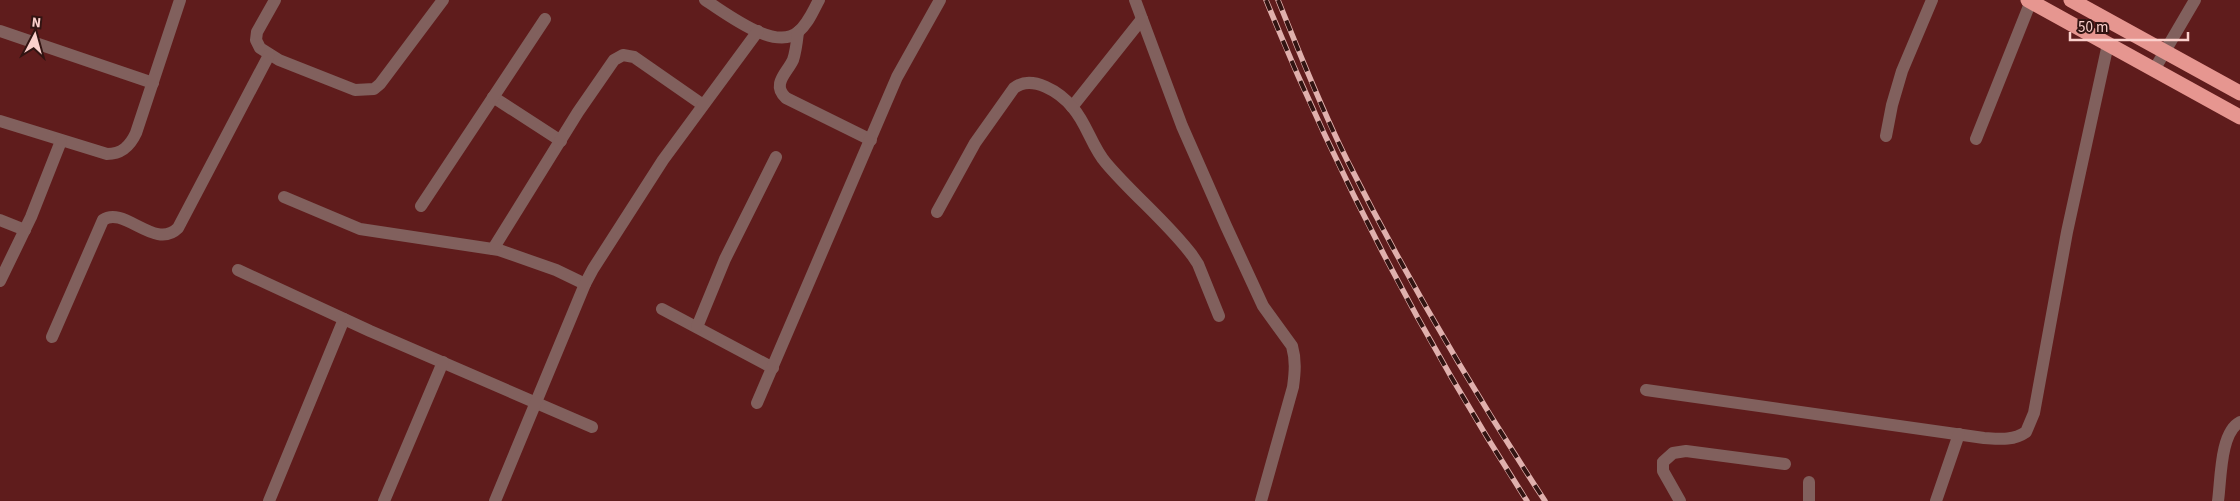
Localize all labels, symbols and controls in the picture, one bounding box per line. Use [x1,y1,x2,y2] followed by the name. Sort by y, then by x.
[10,10,60,60] north arrow
[2070,10,2188,42] scale bar
[31,13,42,33] text: N
[2078,17,2108,38] text: 50 m

